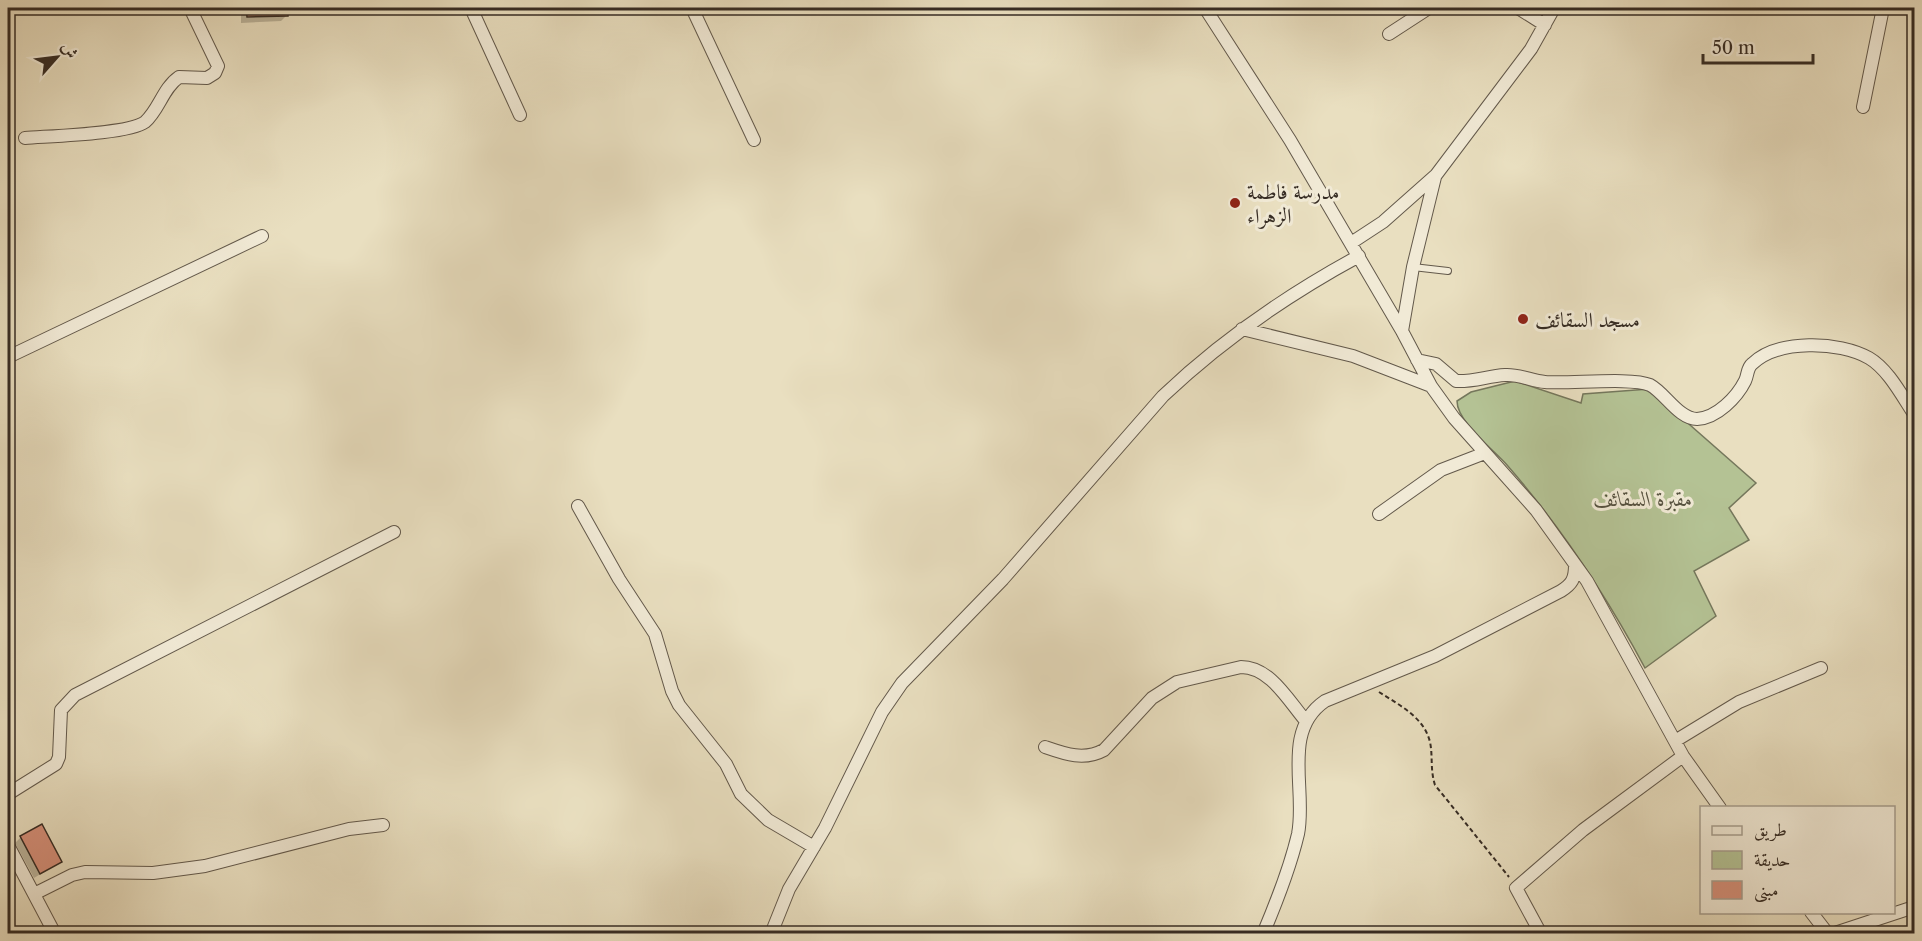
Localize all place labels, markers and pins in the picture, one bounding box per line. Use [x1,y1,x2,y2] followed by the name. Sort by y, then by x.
[1247,179,1340,229] place label: مدرسة فاطمة الزهراء
[1228,196,1242,210] marker: مدرسة فاطمة الزهراء
[1535,307,1640,332] place label: مسجد السقائف
[1516,312,1530,326] marker: مسجد السقائف

